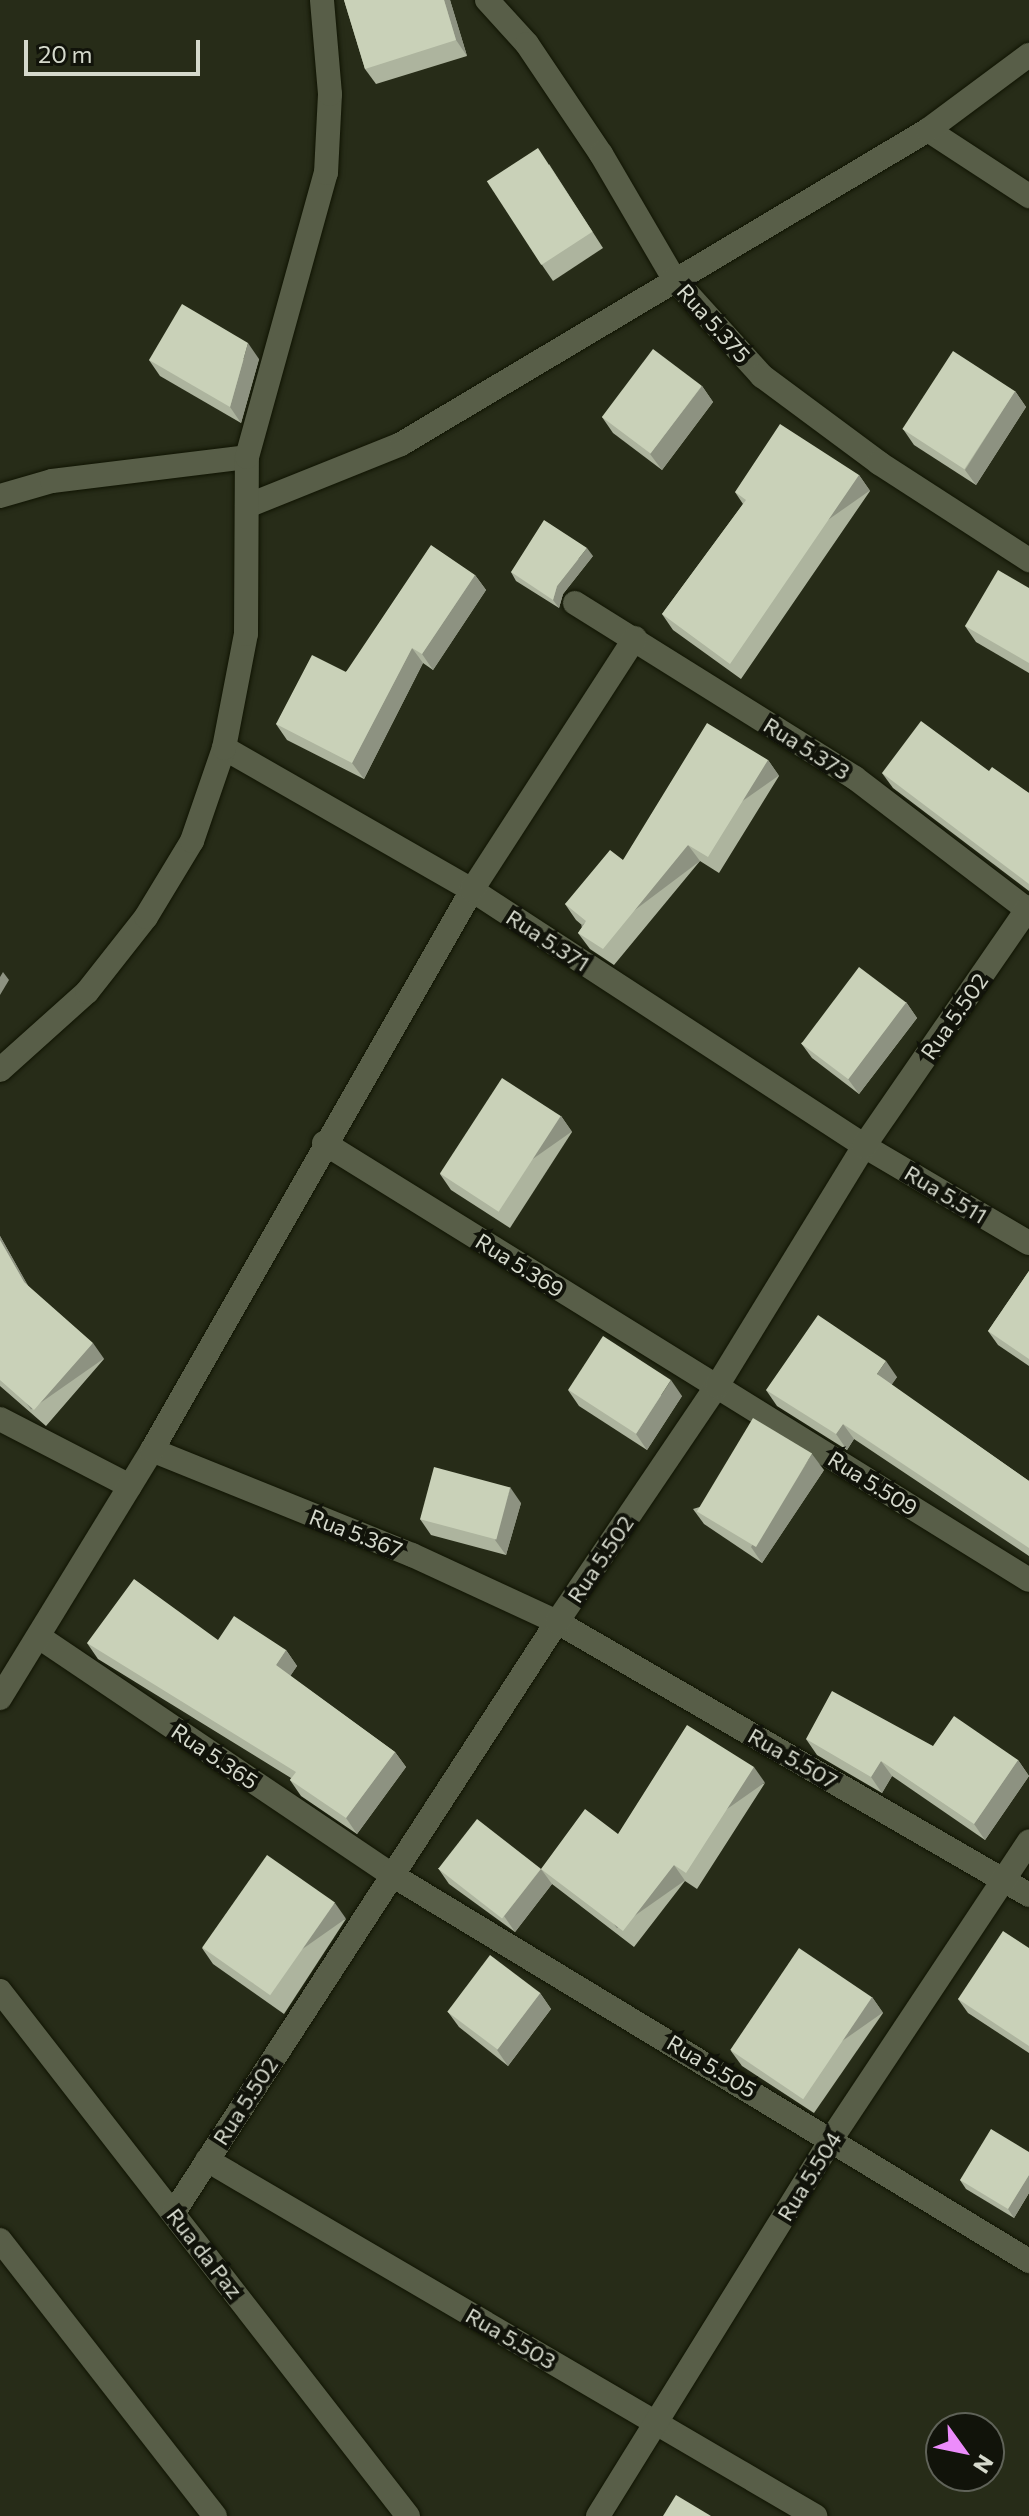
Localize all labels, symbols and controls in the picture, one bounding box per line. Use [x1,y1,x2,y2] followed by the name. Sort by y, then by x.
[28,24,204,74] scale bar
[38,39,92,68] text: 20 m
[672,278,756,368] street label: Rua 5.375
[759,711,855,785] street label: Rua 5.373
[502,903,594,977] street label: Rua 5.371
[915,968,993,1064] street label: Rua 5.502
[900,1159,992,1229] street label: Rua 5.511
[471,1228,569,1302] street label: Rua 5.369
[823,1445,923,1521] street label: Rua 5.509
[306,1503,406,1563] street label: Rua 5.367
[561,1510,639,1608] street label: Rua 5.502
[167,1717,263,1795] street label: Rua 5.365
[744,1722,842,1794] street label: Rua 5.507
[662,2029,762,2103] street label: Rua 5.505
[207,2052,283,2150] street label: Rua 5.502
[771,2126,847,2226] street label: Rua 5.504
[162,2203,248,2303] street label: Rua da Paz
[461,2302,561,2374] street label: Rua 5.503
[925,2412,1005,2492] north arrow
[968,2450,1000,2479] text: N

